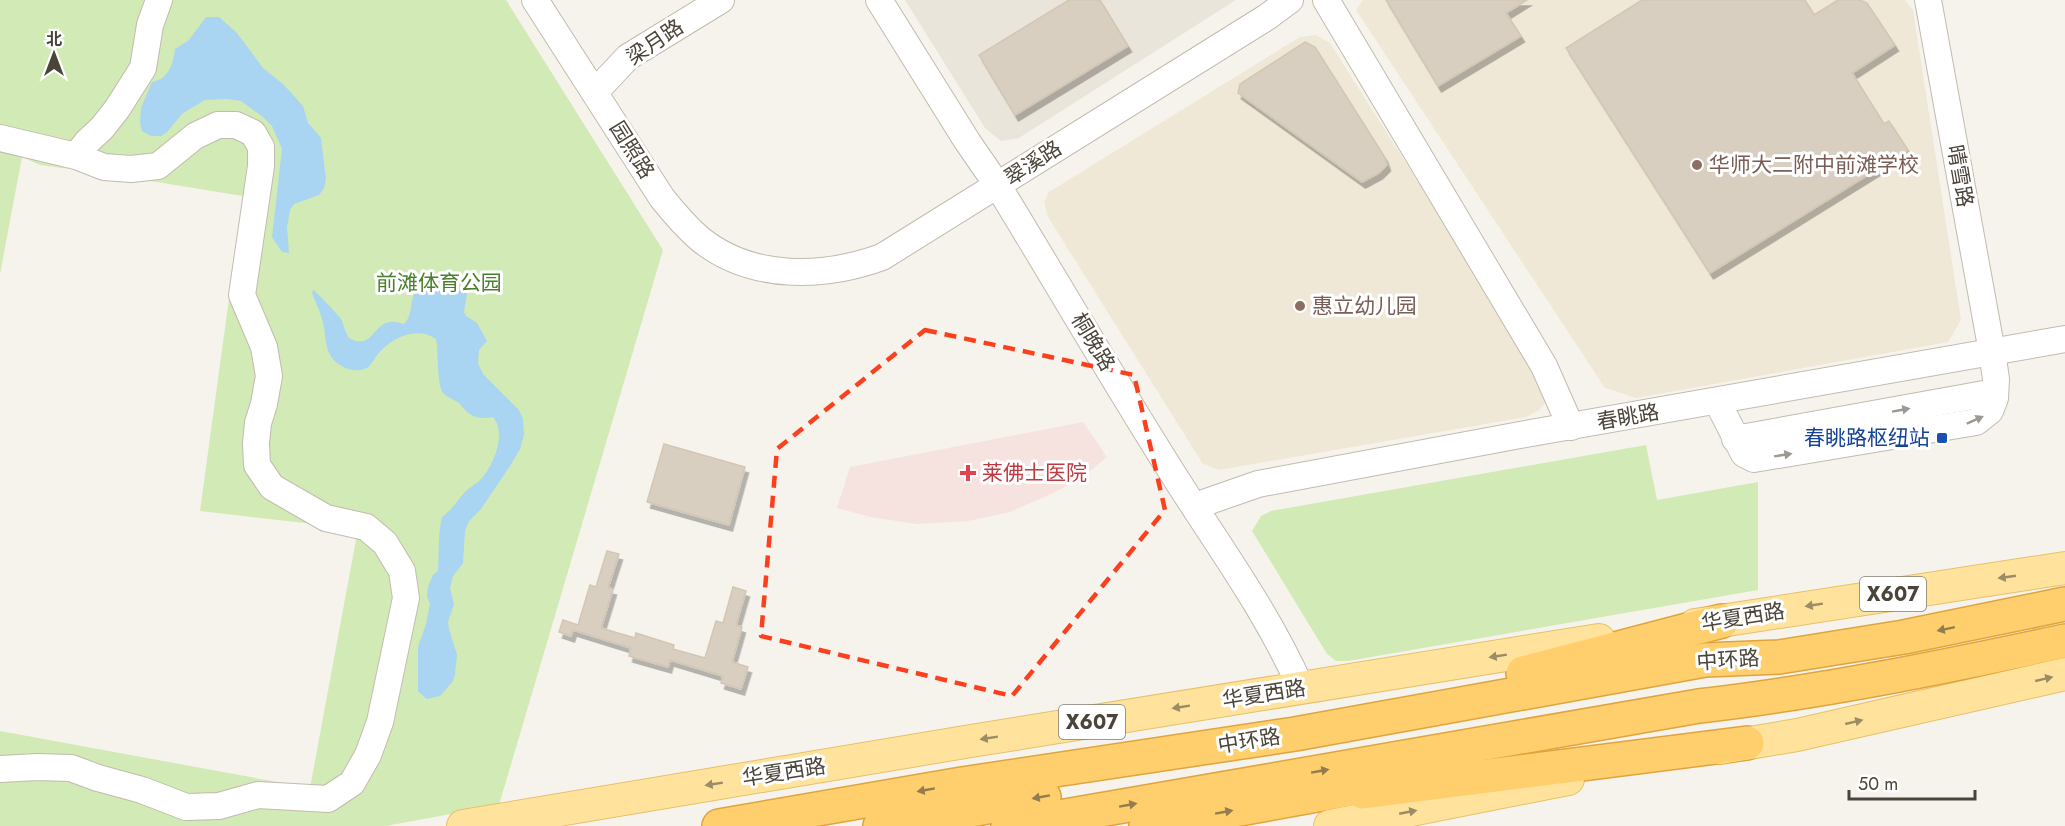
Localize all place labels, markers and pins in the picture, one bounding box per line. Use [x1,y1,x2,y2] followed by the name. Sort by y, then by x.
[1709,150,1919,180] place label: 华师大二附中前滩学校
[1690,158,1704,172] marker: 华师大二附中前滩学校
[1312,291,1417,321] place label: 惠立幼儿园
[1293,299,1307,313] marker: 惠立幼儿园
[1804,423,1930,453] place label: 春眺路枢纽站
[1935,431,1949,445] marker: 春眺路枢纽站
[982,458,1087,488] place label: 莱佛士医院
[959,464,977,482] marker: 莱佛士医院

